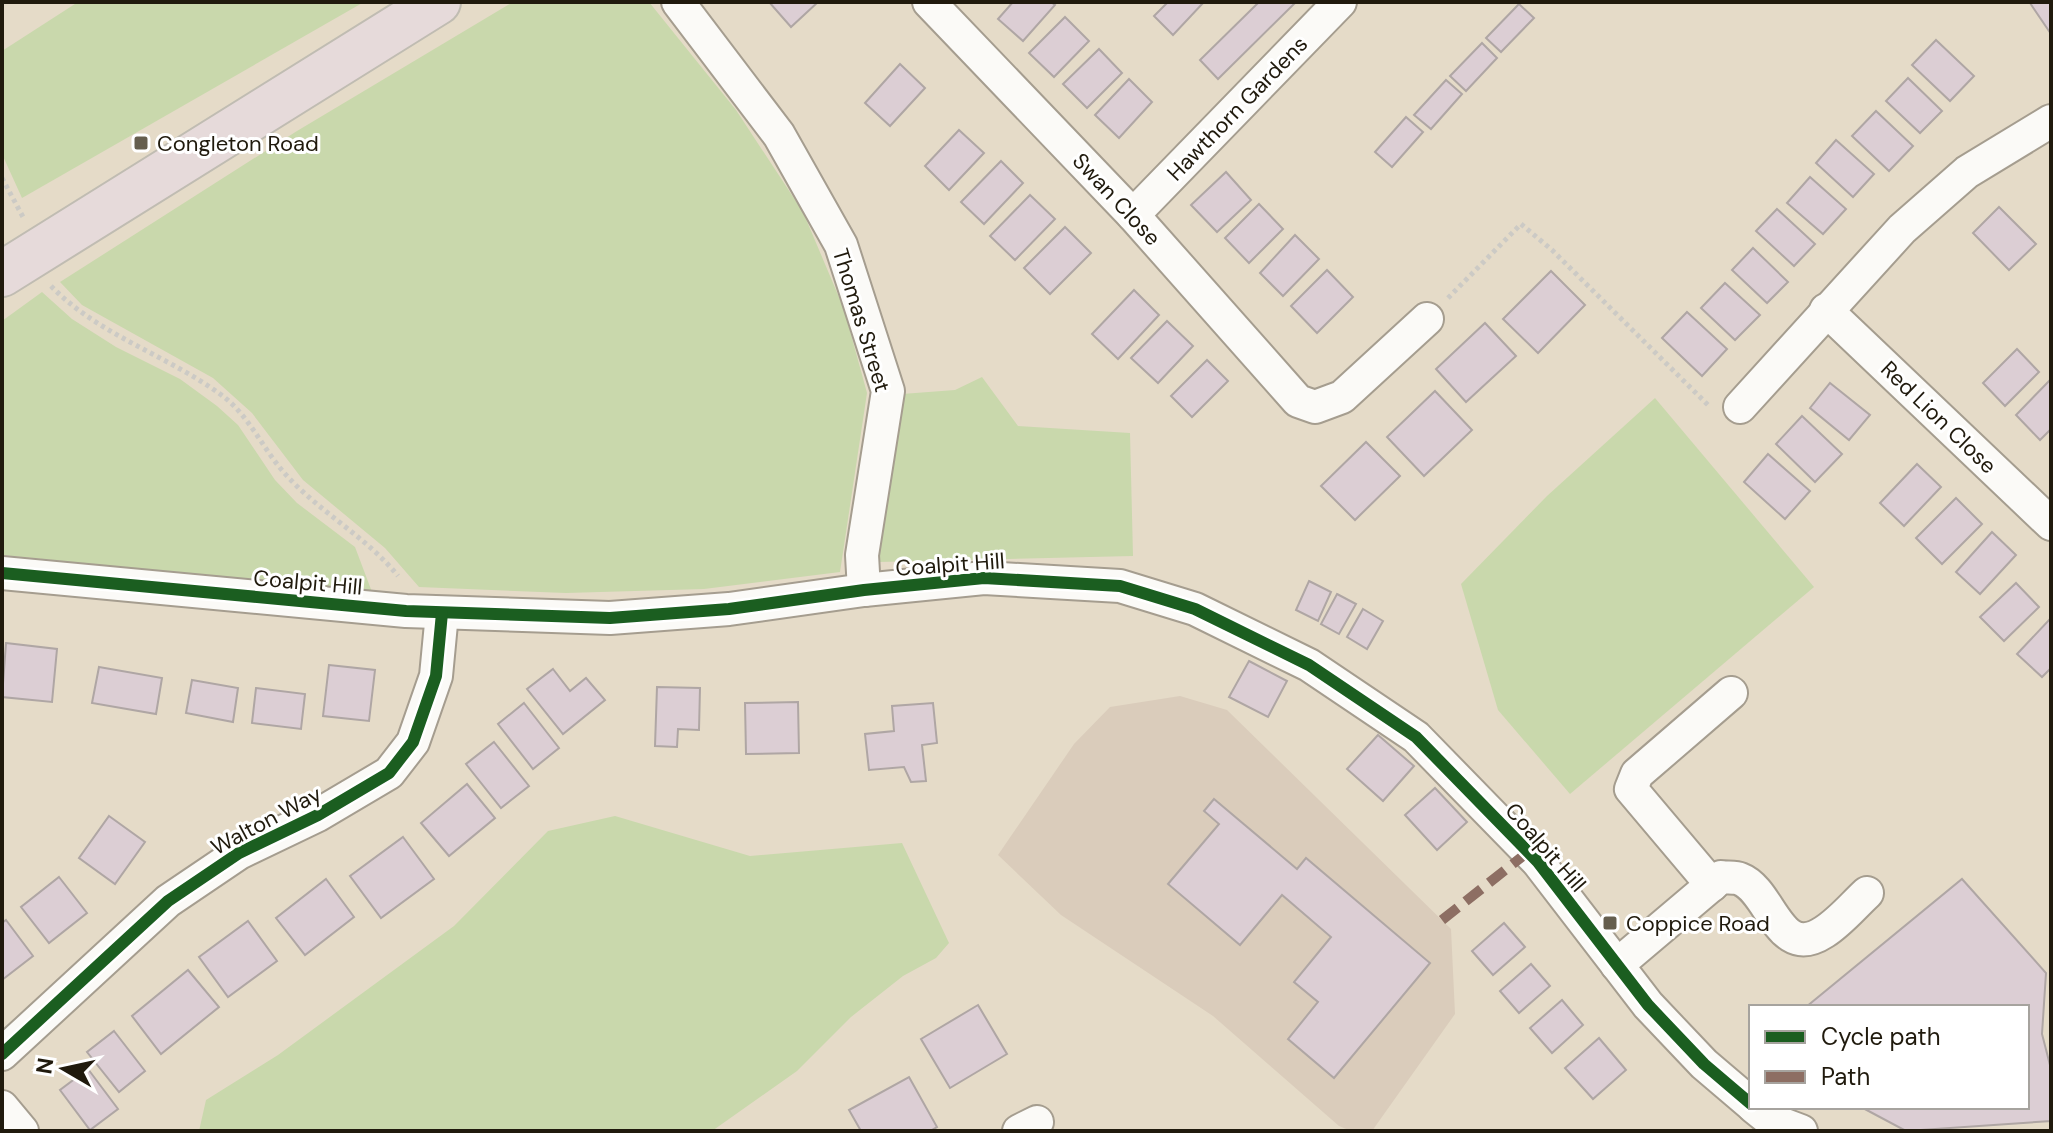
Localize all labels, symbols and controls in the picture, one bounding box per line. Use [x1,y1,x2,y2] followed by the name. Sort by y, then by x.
[1161,30,1314,187] street label: Hawthorn Gardens
[157,129,319,158] place label: Congleton Road
[132,134,150,152] marker: Congleton Road
[1066,147,1167,252] street label: Swan Close
[826,245,897,396] street label: Thomas Street
[1875,355,2003,480] street label: Red Lion Close
[895,546,1006,583] street label: Coalpit Hill
[252,563,364,602] street label: Coalpit Hill
[206,779,326,862] street label: Walton Way
[1499,797,1592,898] street label: Coalpit Hill
[1626,909,1770,938] place label: Coppice Road
[1601,914,1619,932] marker: Coppice Road
[1749,1005,2029,1109] legend
[1821,1021,1940,1052] text: Cycle path
[24,1029,104,1109] north arrow
[29,1056,60,1076] text: N
[1821,1061,1870,1092] text: Path

